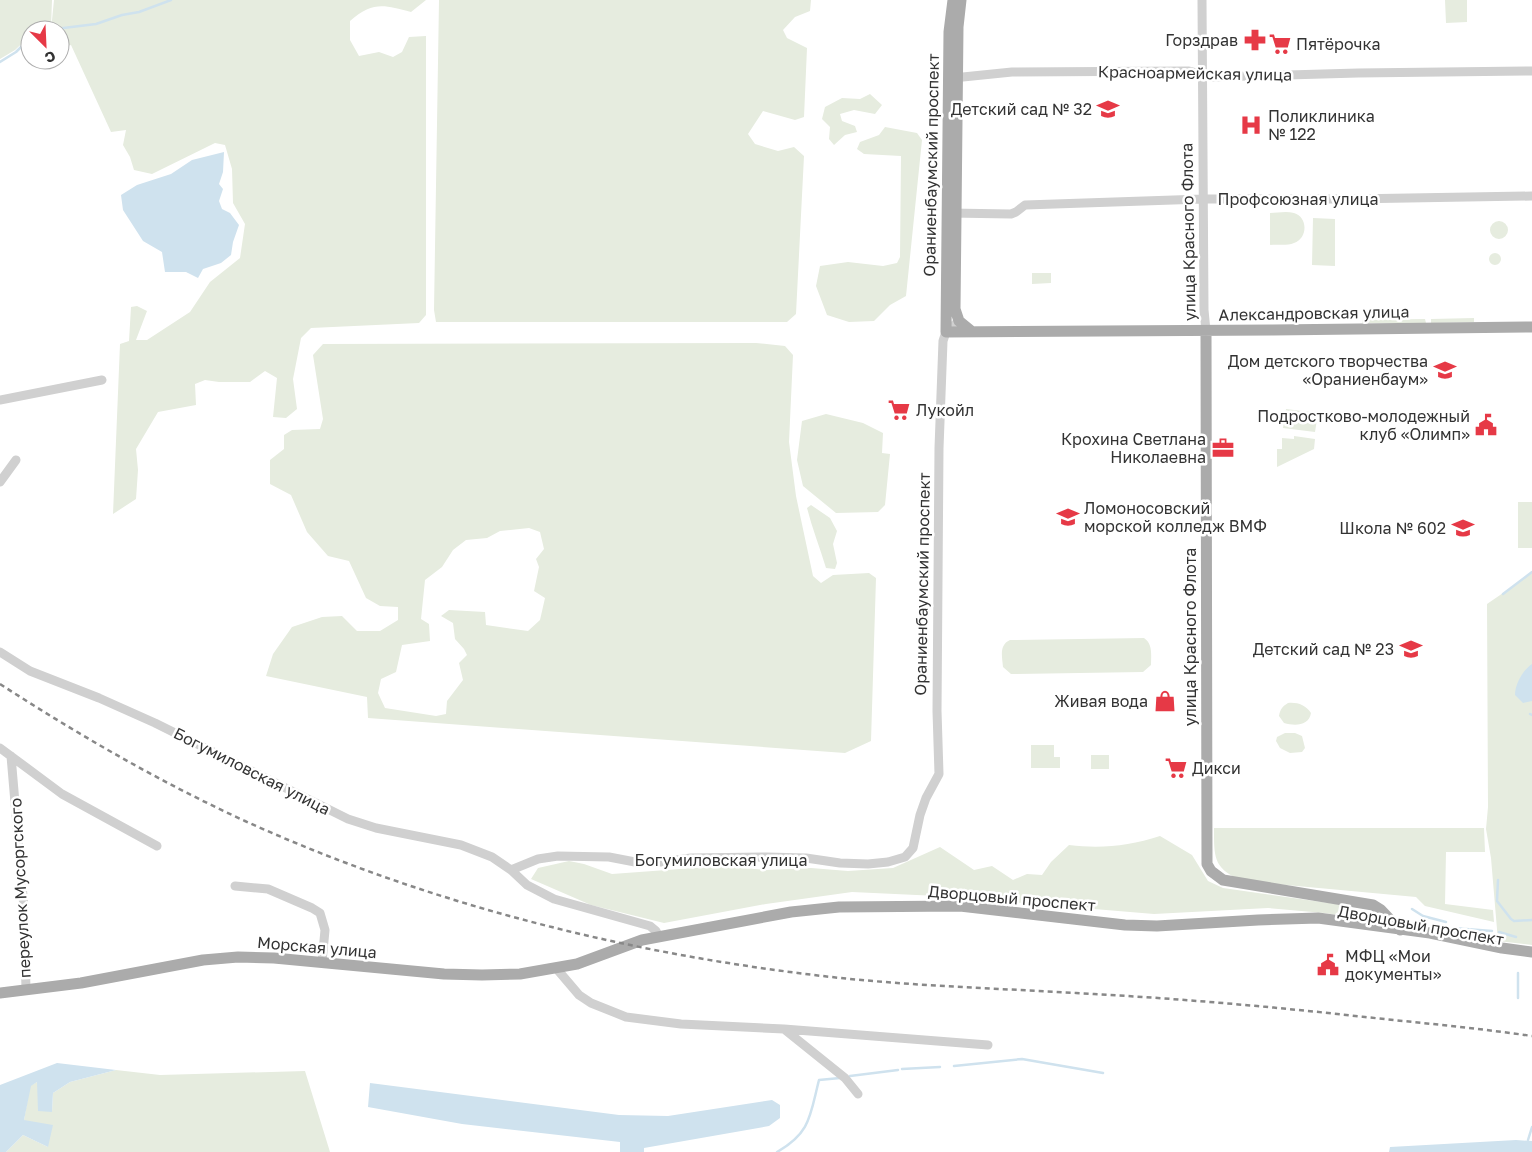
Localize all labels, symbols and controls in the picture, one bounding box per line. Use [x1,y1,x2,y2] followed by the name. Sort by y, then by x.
[20,20,70,70] north arrow
[1242,27,1268,53] pharmacy icon: Горздрав
[1165,30,1238,50] place label: Горздрав
[1267,31,1293,57] supermarket icon: Пятёрочка
[1296,34,1380,54] place label: Пятёрочка
[42,48,58,67] text: С
[919,53,943,277] street label: Ораниенбаумский проспект
[1098,61,1292,85] street label: Красноармейская улица
[1095,96,1121,122] school or university icon: Детский сад № 32
[951,99,1092,119] place label: Детский сад № 32
[1268,106,1375,144] place label: Поликлиника № 122
[1238,112,1264,138] hospital icon: Поликлиника № 122
[1176,143,1200,321] street label: улица Красного Флота
[1217,189,1379,209] street label: Профсоюзная улица
[1218,301,1410,325] street label: Александровская улица
[1228,351,1428,389] place label: Дом детского творчества «Ораниенбаум»
[1432,357,1458,383] school or university icon: Дом детского творчества «Ораниенбаум»
[886,397,912,423] supermarket icon: Лукойл
[916,400,974,420] place label: Лукойл
[1257,406,1470,444] place label: Подростково-молодежный клуб «Олимп»
[1473,412,1499,438] public building icon: Подростково-молодежный клуб «Олимп»
[1061,429,1206,467] place label: Крохина Светлана Николаевна
[1210,435,1236,461] office icon: Крохина Светлана Николаевна
[910,472,934,696] street label: Ораниенбаумский проспект
[1084,498,1267,536] place label: Ломоносовский морской колледж ВМФ
[1055,504,1081,530] school or university icon: Ломоносовский морской колледж ВМФ
[1450,515,1476,541] school or university icon: Школа № 602
[1339,518,1446,538] place label: Школа № 602
[1180,548,1200,726] street label: улица Красного Флота
[1398,636,1424,662] school or university icon: Детский сад № 23
[1253,639,1394,659] place label: Детский сад № 23
[1152,688,1178,714] shop icon: Живая вода
[1054,691,1148,711] place label: Живая вода
[170,723,334,819] street label: Богумиловская улица
[1163,755,1189,781] supermarket icon: Дикси
[1192,758,1241,778] place label: Дикси
[5,797,35,979] street label: переулок Мусоргского
[635,850,807,870] street label: Богумиловская улица
[928,881,1097,915] street label: Дворцовый проспект
[1337,901,1506,949] street label: Дворцовый проспект
[256,932,378,962] street label: Морская улица
[1345,946,1442,984] place label: МФЦ «Мои документы»
[1315,952,1341,978] public building icon: МФЦ «Мои документы»

